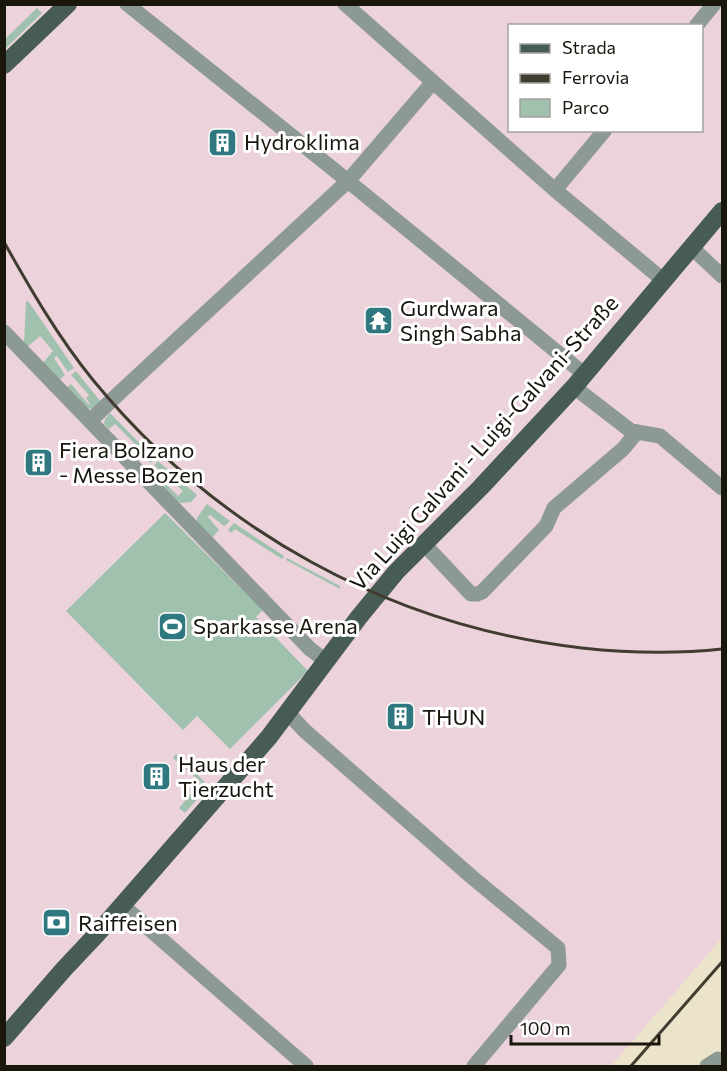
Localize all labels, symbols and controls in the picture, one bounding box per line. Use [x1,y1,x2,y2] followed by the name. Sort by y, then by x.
[508,24,703,132] legend
[562,36,616,58] text: Strada
[562,66,629,88] text: Ferrovia
[562,96,609,118] text: Parco
[207,126,239,158] building icon: Hydroklima
[244,128,360,155] place label: Hydroklima
[344,289,623,596] street label: Via Luigi Galvani - Luigi-Galvani-Straße
[400,294,521,346] place label: Gurdwara Singh Sabha
[363,305,395,337] temple icon: Gurdwara Singh Sabha
[59,436,203,488] place label: Fiera Bolzano - Messe Bozen
[22,447,54,479] building icon: Fiera Bolzano - Messe Bozen
[156,610,188,642] sports icon: Sparkasse Arena
[193,612,358,639] place label: Sparkasse Arena
[385,701,417,733] building icon: THUN
[422,703,485,730] place label: THUN
[178,750,274,802] place label: Haus der Tierzucht
[141,761,173,793] building icon: Haus der Tierzucht
[41,907,73,939] bank icon: Raiffeisen
[78,909,178,936] place label: Raiffeisen
[511,1008,660,1046] scale bar
[520,1017,570,1039] text: 100 m

